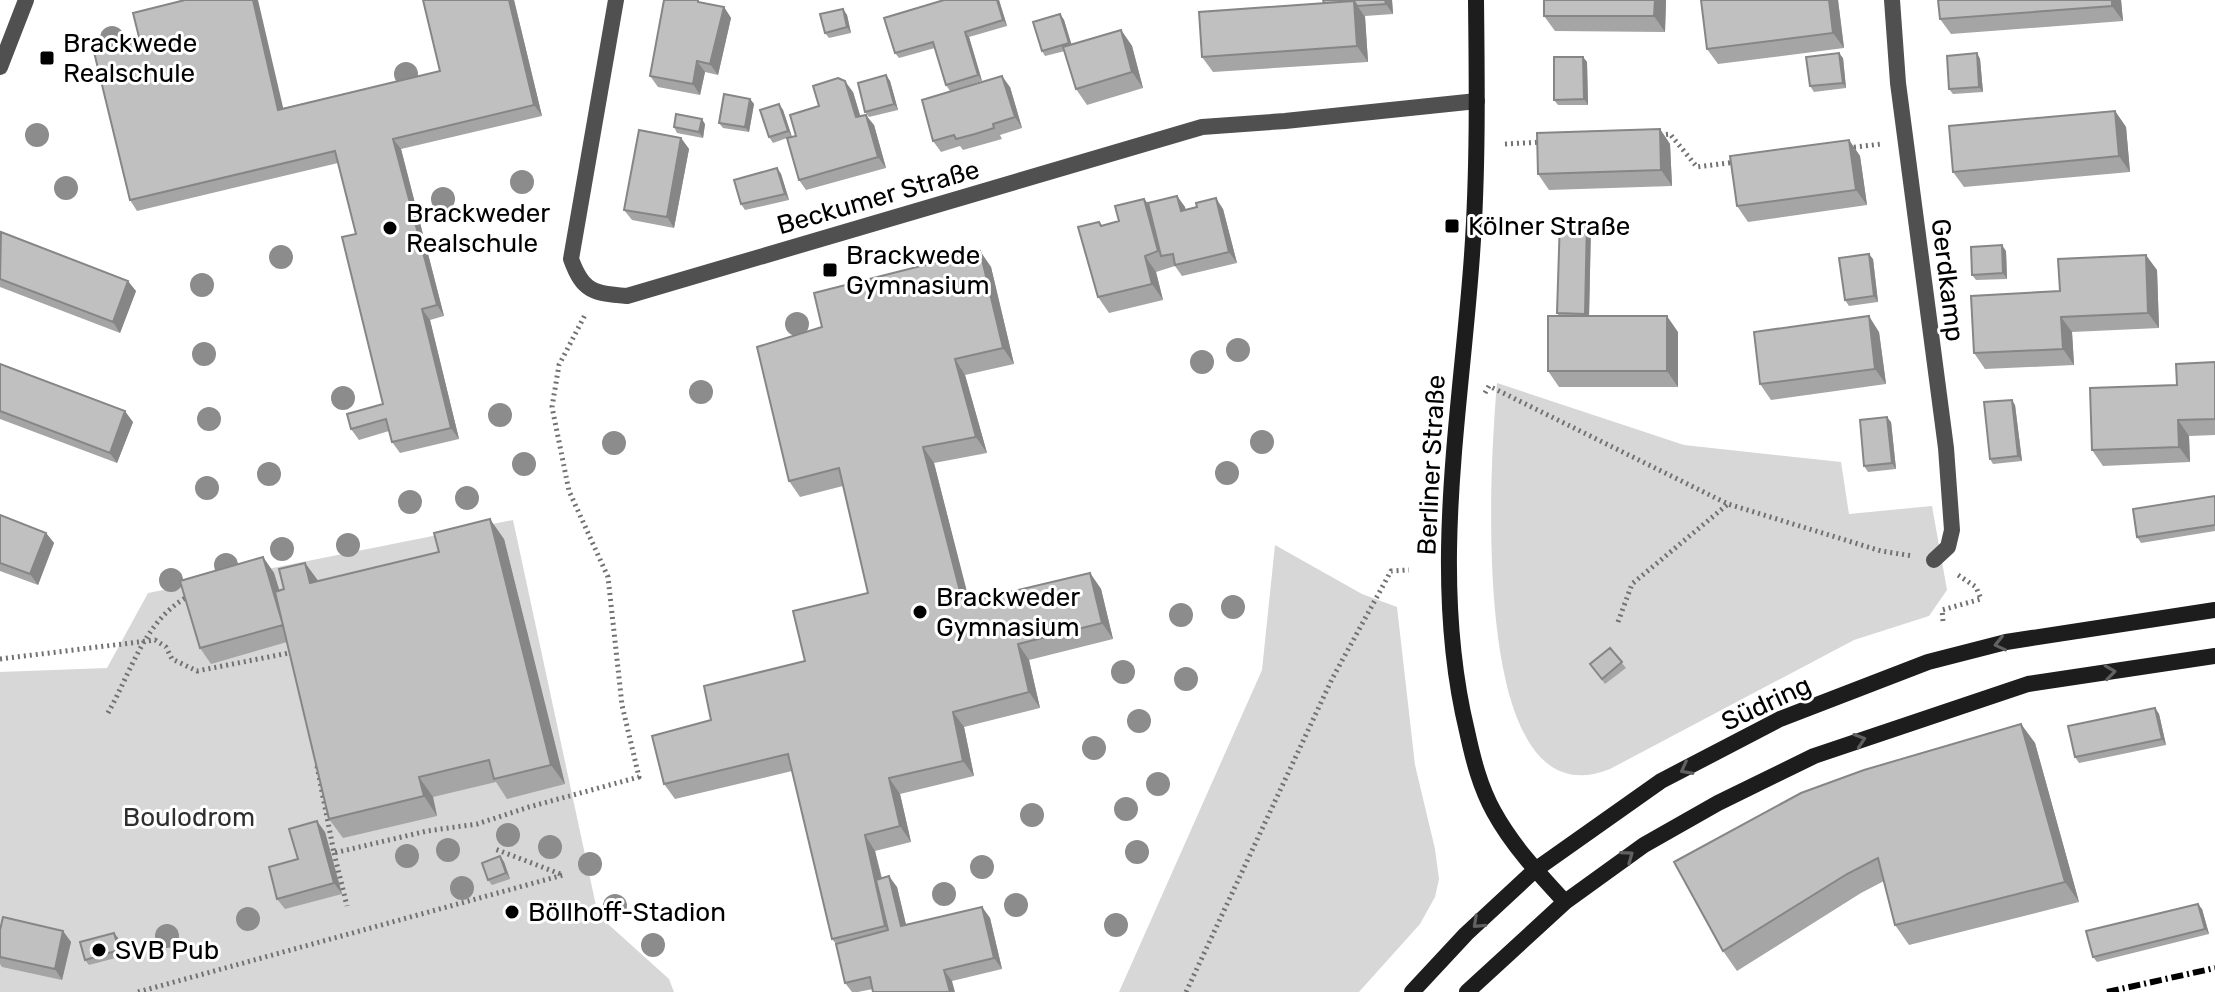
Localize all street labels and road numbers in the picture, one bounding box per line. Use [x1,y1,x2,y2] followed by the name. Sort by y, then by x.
[773,154,983,241] street label: Beckumer Straße
[1925,217,1970,343] street label: Gerdkamp
[1411,374,1452,556] street label: Berliner Straße
[1717,669,1816,738] street label: Südring

